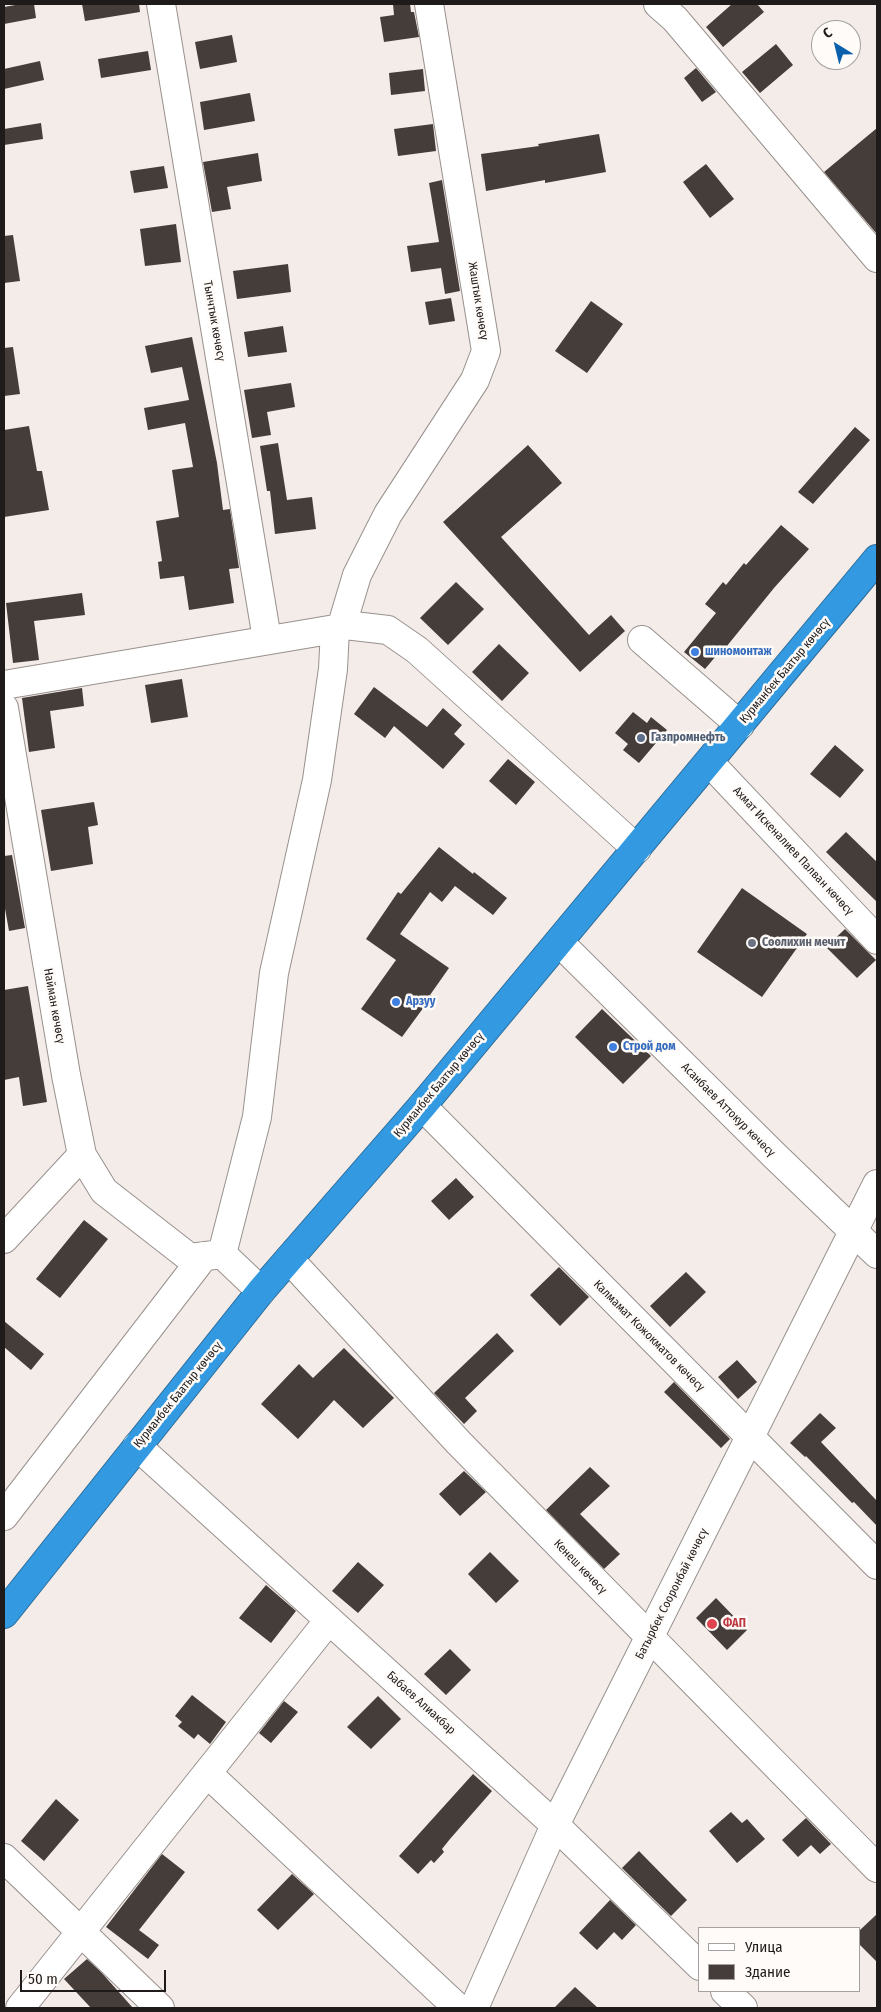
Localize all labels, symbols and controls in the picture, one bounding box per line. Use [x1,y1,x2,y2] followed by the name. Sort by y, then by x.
[811,20,861,70] north arrow
[820,24,835,42] text: С
[465,261,491,341] street label: Жаштык көчөсү
[200,280,228,362] street label: Тынчтык көчөсү
[737,616,833,726] street label: Курманбек Баатыр көчөсү
[705,645,772,659] place label: шиномонтаж
[689,646,701,658] marker: шиномонтаж
[651,731,726,745] place label: Газпромнефть
[635,732,647,744] marker: Газпромнефть
[730,784,856,918] street label: Ахмат Искеналиев Палван көчөсү
[762,936,845,950] place label: Соолихин мечит
[746,937,758,949] marker: Соолихин мечит
[40,967,68,1045] street label: Найман көчөсү
[406,995,435,1009] place label: Арзуу
[390,996,402,1008] marker: Арзуу
[391,1030,487,1140] street label: Курманбек Баатыр көчөсү
[623,1040,676,1054] place label: Строй дом
[607,1041,619,1053] marker: Строй дом
[678,1060,778,1160] street label: Асанбаев Аттокур көчөсү
[590,1277,708,1395] street label: Калмамат Кожокматов көчөсү
[131,1339,225,1451] street label: Курманбек Баатыр көчөсү
[633,1526,711,1662] street label: Батырбек Сооронбай көчөсү
[550,1537,610,1597] street label: Кенеш көчөсү
[705,1617,719,1631] marker: ФАП
[723,1617,746,1631] place label: ФАП
[384,1668,458,1738] street label: Бабаев Алиакбар
[698,1927,861,1992] legend
[745,1938,783,1956] text: Улица
[22,1960,169,1992] scale bar
[745,1963,791,1981] text: Здание
[28,1970,58,1988] text: 50 m

